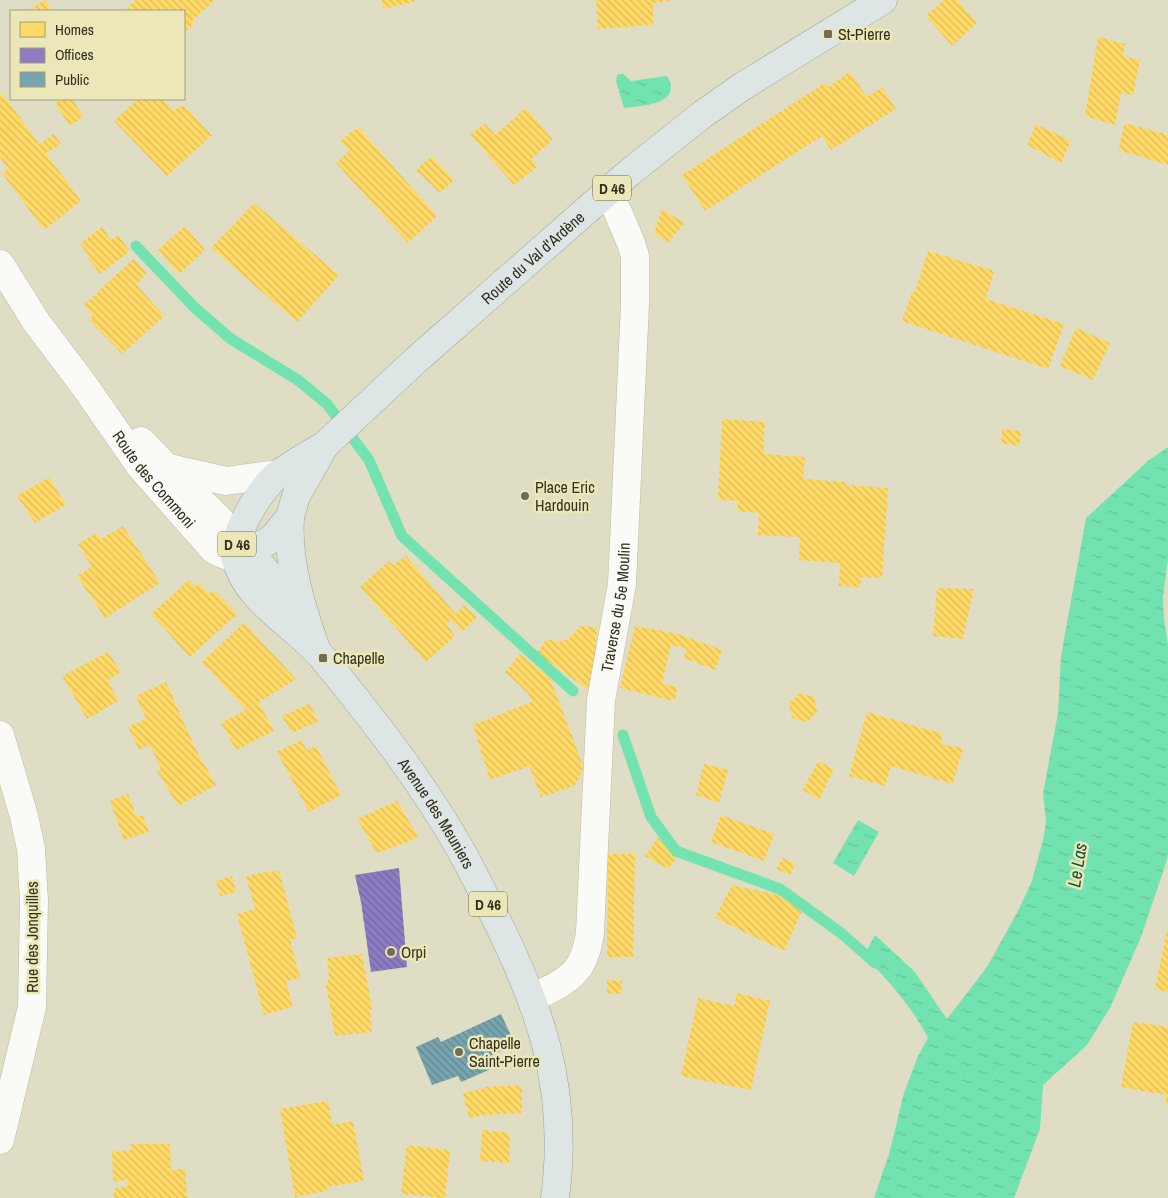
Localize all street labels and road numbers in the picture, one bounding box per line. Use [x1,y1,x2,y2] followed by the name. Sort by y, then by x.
[593,176,631,200] road number: D 46
[476,206,589,309] street label: Route du Val d'Ardène
[108,426,201,533] street label: Route des Commoni
[218,532,256,556] road number: D 46
[595,542,635,674] street label: Traverse du 5e Moulin
[393,752,480,872] street label: Avenue des Meuniers
[21,881,43,993] street label: Rue des Jonquilles
[469,892,507,916] road number: D 46

